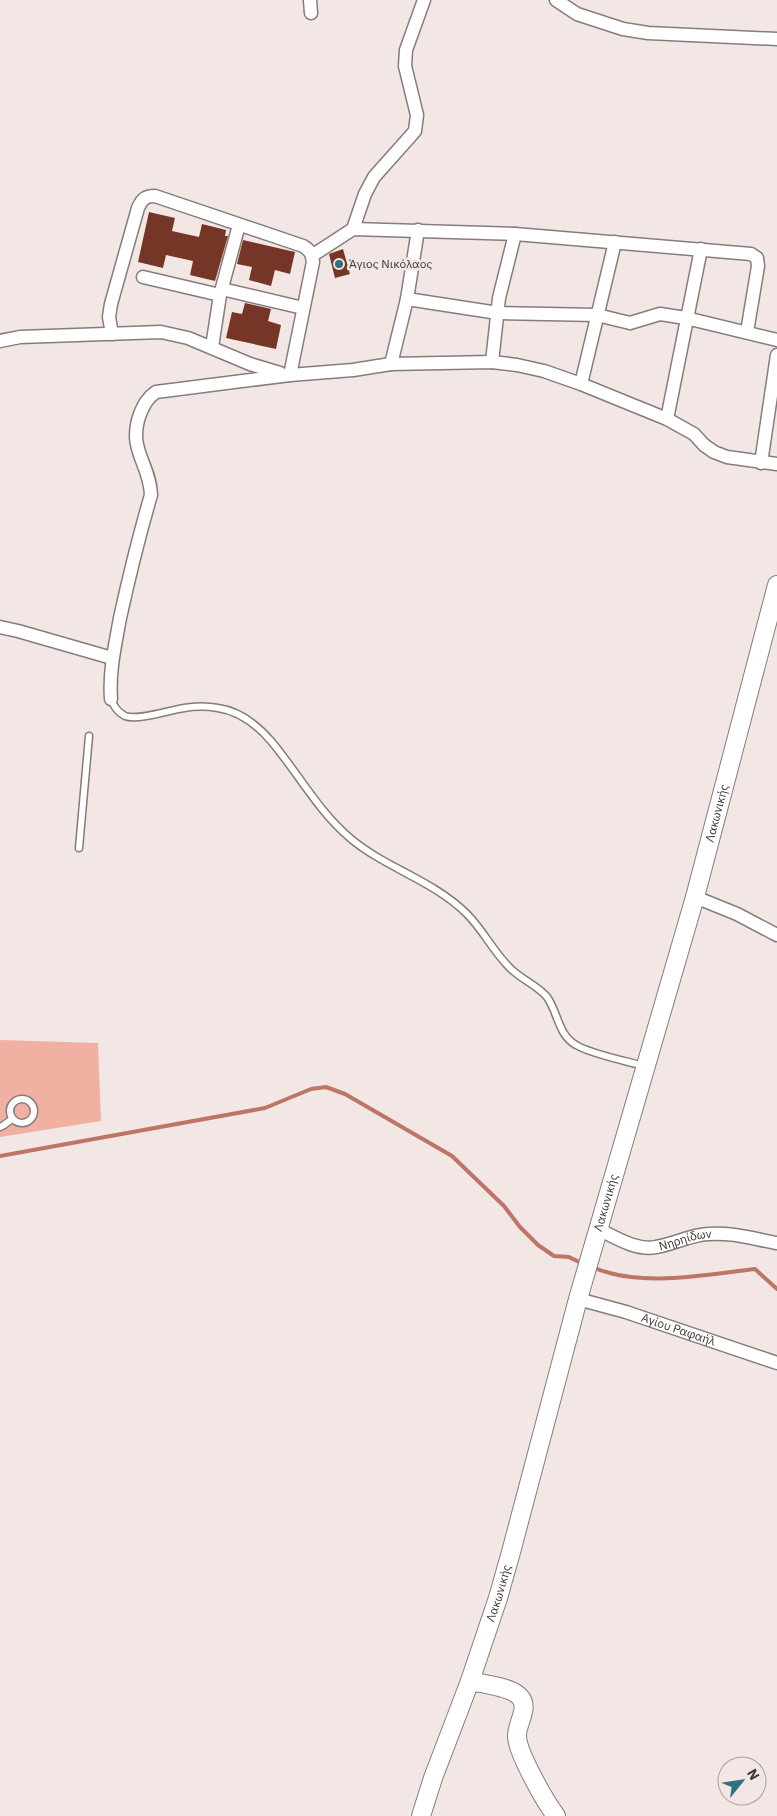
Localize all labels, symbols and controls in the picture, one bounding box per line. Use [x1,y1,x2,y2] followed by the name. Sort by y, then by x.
[349,256,432,271] place label: Άγιος Νικόλαος
[333,258,345,270] marker: Άγιος Νικόλαος
[702,783,731,844] street label: Λακωνικής
[590,1172,621,1233] street label: Λακωνικής
[657,1226,712,1253] street label: Νηρηίδων
[640,1310,718,1349] street label: Αγίου Ραφαήλ
[482,1563,514,1624] street label: Λακωνικής
[717,1756,767,1806] north arrow
[743,1766,764,1783] text: N

